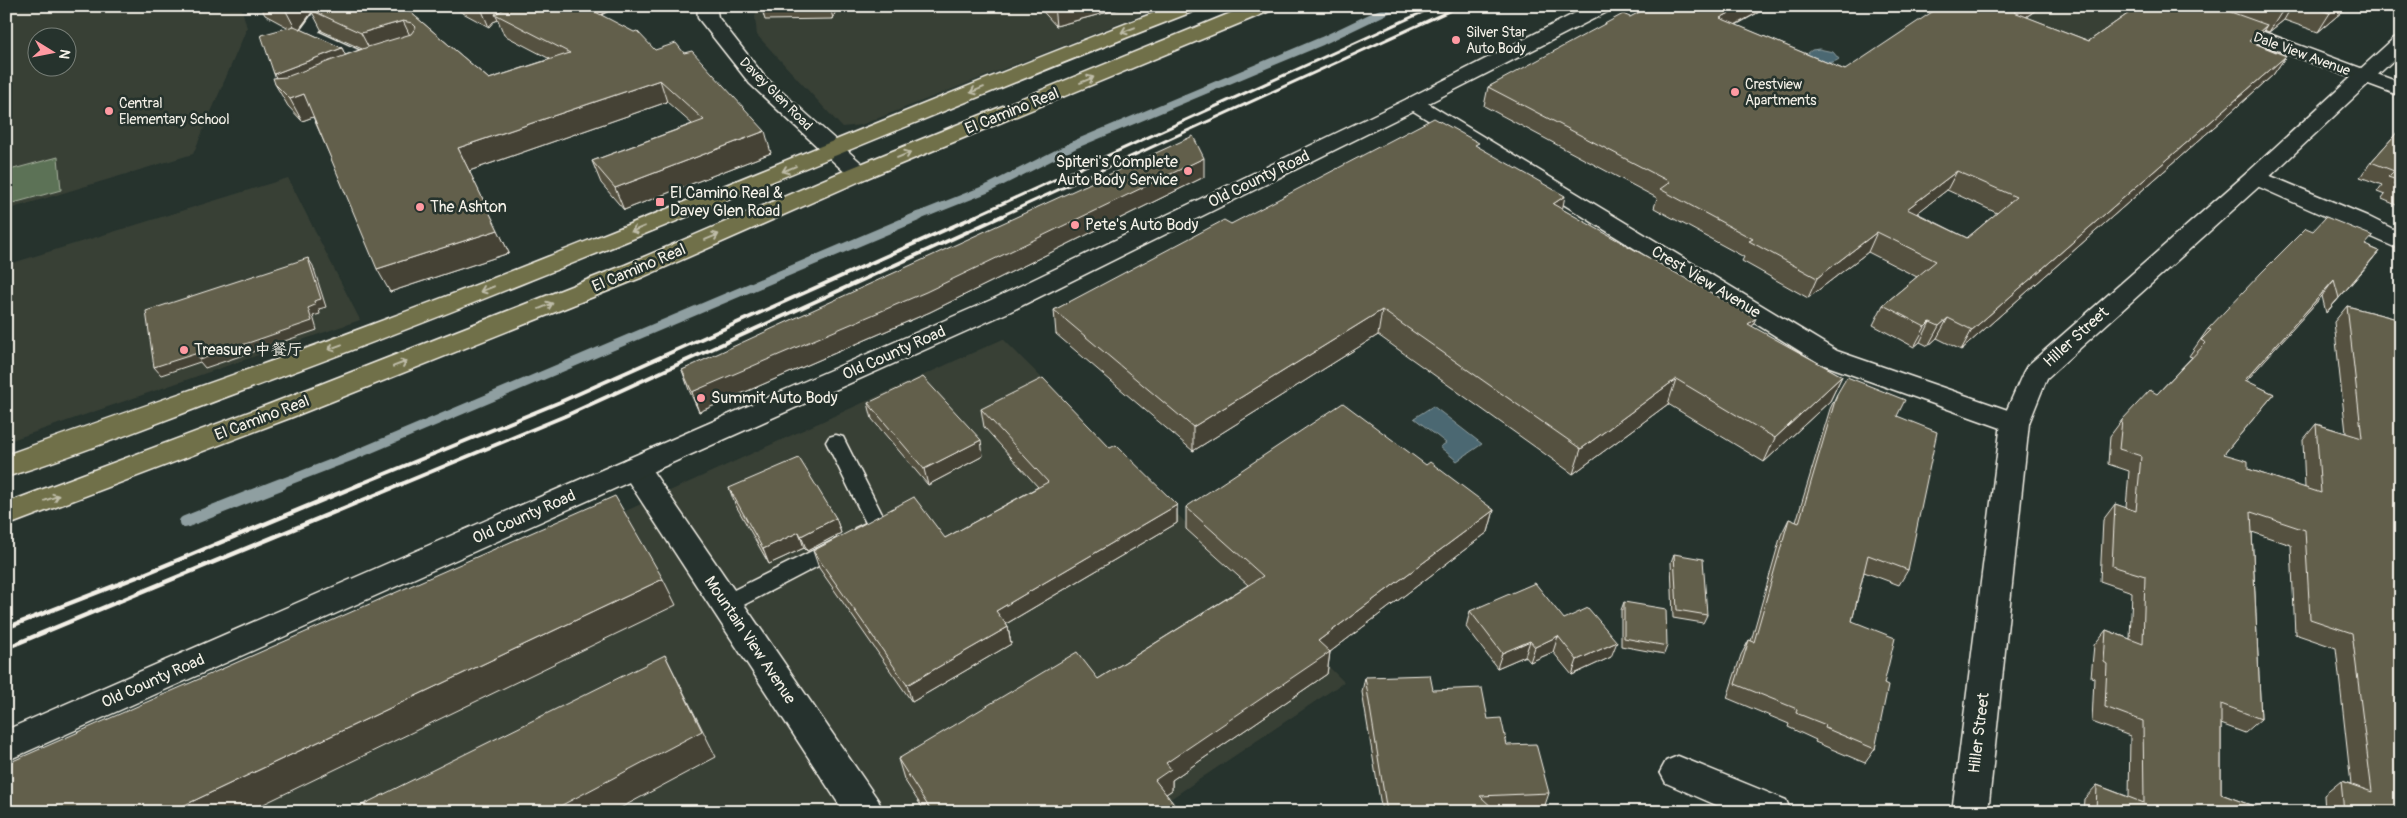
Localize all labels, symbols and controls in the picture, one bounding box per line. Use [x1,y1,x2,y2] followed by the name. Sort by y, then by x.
[1466,24,1527,57] place label: Silver Star Auto Body
[1121,26,1136,35] one-way arrow
[28,28,78,78] north arrow
[2251,29,2353,79] street label: Dale View Avenue
[1450,34,1462,46] marker: Silver Star Auto Body
[55,48,74,60] text: N
[736,54,816,134] street label: Davey Glen Road
[1079,75,1094,85] one-way arrow
[1745,76,1817,109] place label: Crestview Apartments
[962,83,1062,139] street label: El Camino Real
[970,85,985,95] one-way arrow
[1729,86,1741,98] marker: Crestview Apartments
[119,95,230,128] place label: Central Elementary School
[103,105,115,117] marker: Central Elementary School
[1205,146,1313,212] street label: Old County Road
[896,150,911,159] one-way arrow
[1056,152,1178,190] place label: Spiteri's Complete Auto Body Service
[781,165,796,174] one-way arrow
[1182,165,1194,177] marker: Spiteri's Complete Auto Body Service
[670,183,783,221] place label: El Camino Real & Davey Glen Road
[654,196,666,208] marker: El Camino Real & Davey Glen Road
[430,197,507,217] place label: The Ashton
[414,201,426,213] marker: The Ashton
[1085,215,1199,235] place label: Pete's Auto Body
[1069,219,1081,231] marker: Pete's Auto Body
[631,225,646,234] one-way arrow
[704,232,719,242] one-way arrow
[589,239,689,297] street label: El Camino Real
[1648,241,1764,323] street label: Crest View Avenue
[479,285,495,294] one-way arrow
[537,301,553,310] one-way arrow
[2039,302,2113,372] street label: Hiller Street
[839,321,949,385] street label: Old County Road
[194,340,303,360] place label: Treasure 中餐厅
[328,343,343,352] one-way arrow
[178,344,190,356] marker: Treasure 中餐厅
[392,359,407,369] one-way arrow
[711,388,838,408] place label: Summit Auto Body
[212,391,312,445] street label: El Camino Real
[695,392,707,404] marker: Summit Auto Body
[469,485,579,549] street label: Old County Road
[44,493,59,502] one-way arrow
[700,572,800,708] street label: Mountain View Avenue
[98,649,208,713] street label: Old County Road
[1964,691,1994,774] street label: Hiller Street

